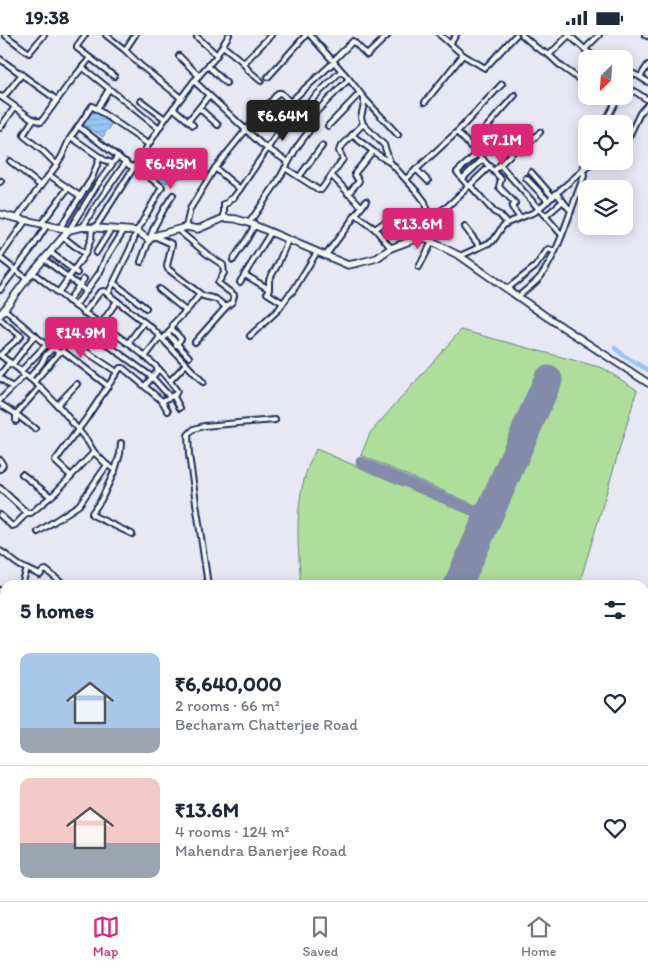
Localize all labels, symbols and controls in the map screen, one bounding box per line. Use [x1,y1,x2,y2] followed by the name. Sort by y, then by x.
[25,6,69,29] text: 19:38
[578,50,632,105] north arrow
[578,50,633,235] map controls
[242,99,324,142] pin: ₹6.64M
[258,106,308,125] text: ₹6.64M
[578,115,633,170] button: locate
[467,123,537,166] pin: ₹7.1M
[482,130,522,149] text: ₹7.1M
[130,147,212,190] pin: ₹6.45M
[146,154,196,173] text: ₹6.45M
[578,180,633,235] button: layers
[377,207,459,250] pin: ₹13.6M
[394,214,442,233] text: ₹13.6M
[40,317,122,359] pin: ₹14.9M
[56,323,106,342] text: ₹14.9M
[601,596,629,624] icon: filters
[20,598,94,623] text: 5 homes
[175,671,282,696] text: ₹6,640,000
[60,673,120,733] icon: home
[601,689,629,717] icon: heart
[175,696,280,715] text: 2 rooms · 66 m²
[175,715,358,734] text: Becharam Chatterjee Road
[175,797,239,822] text: ₹13.6M
[60,798,120,858] icon: home
[601,814,629,842] icon: heart
[175,822,290,841] text: 4 rooms · 124 m²
[175,841,347,860] text: Mahendra Banerjee Road
[92,913,120,960] tab: Map
[303,913,338,960] tab: Saved
[521,913,557,960] tab: Home

